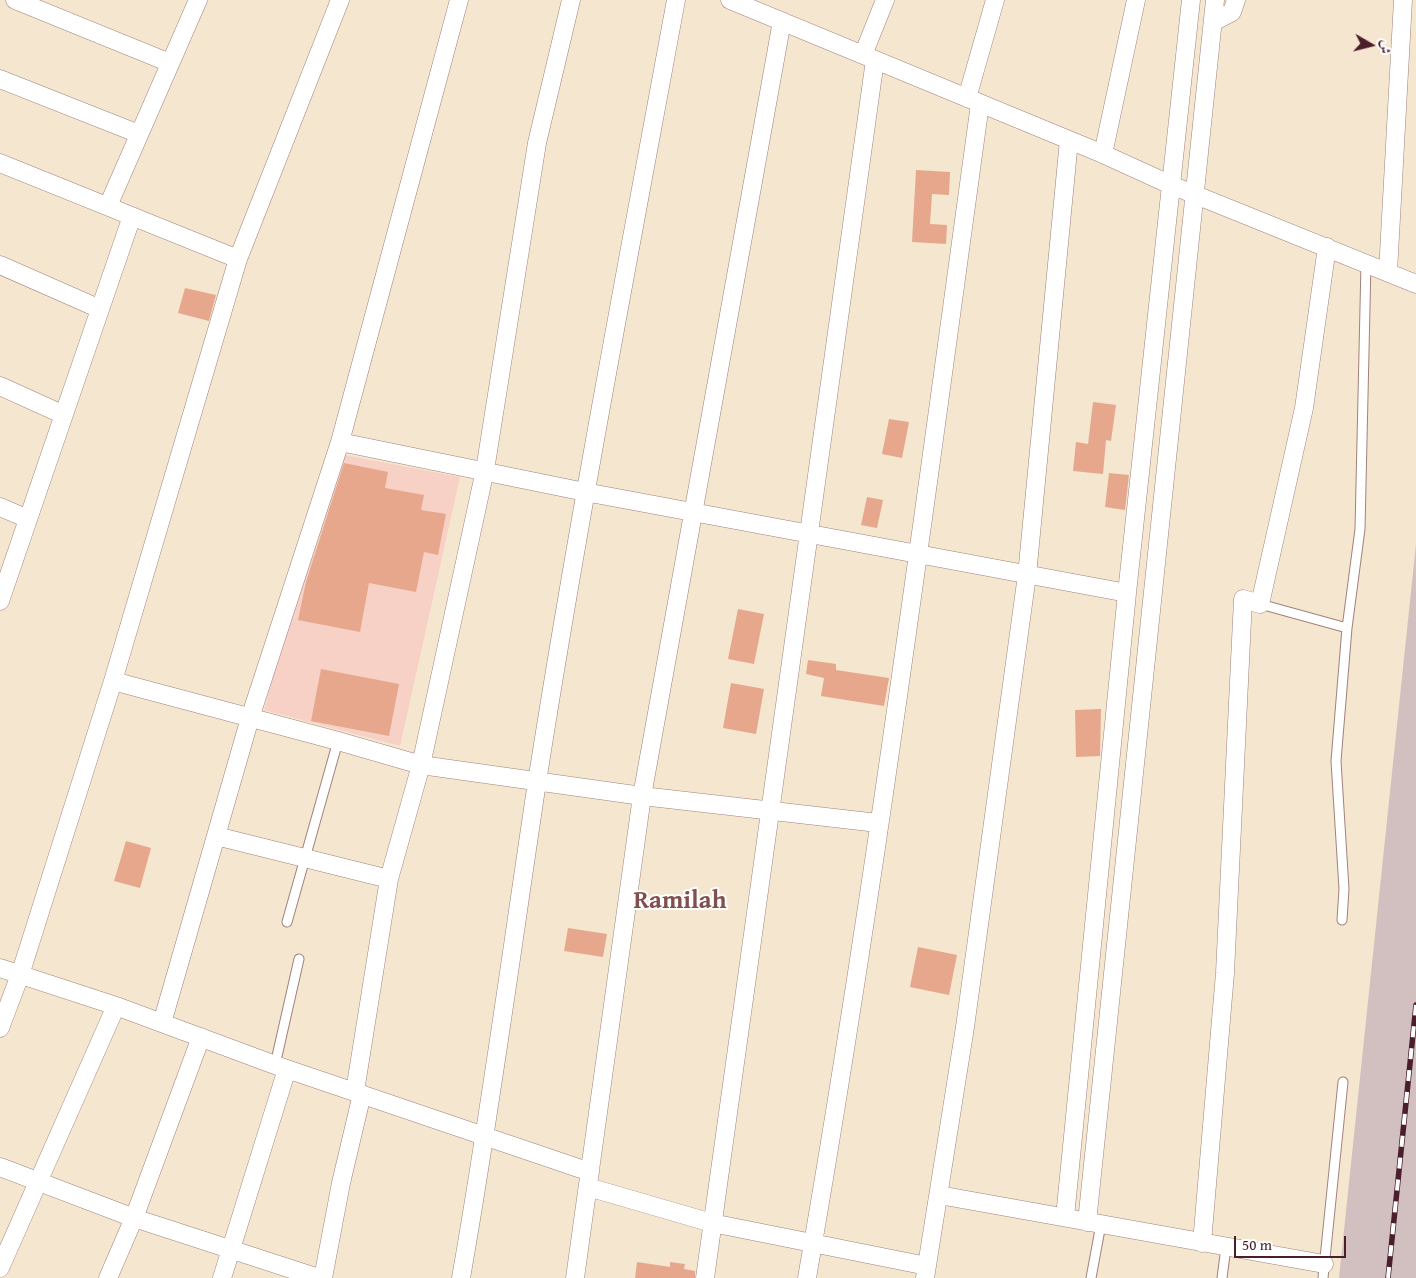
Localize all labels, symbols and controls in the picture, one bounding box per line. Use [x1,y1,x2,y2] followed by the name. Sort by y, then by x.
[1346,20,1396,70] north arrow
[1375,39,1397,55] text: ش
[634,887,726,917] district label: Ramilah
[1236,1226,1348,1258] scale bar
[1242,1234,1272,1255] text: 50 m

